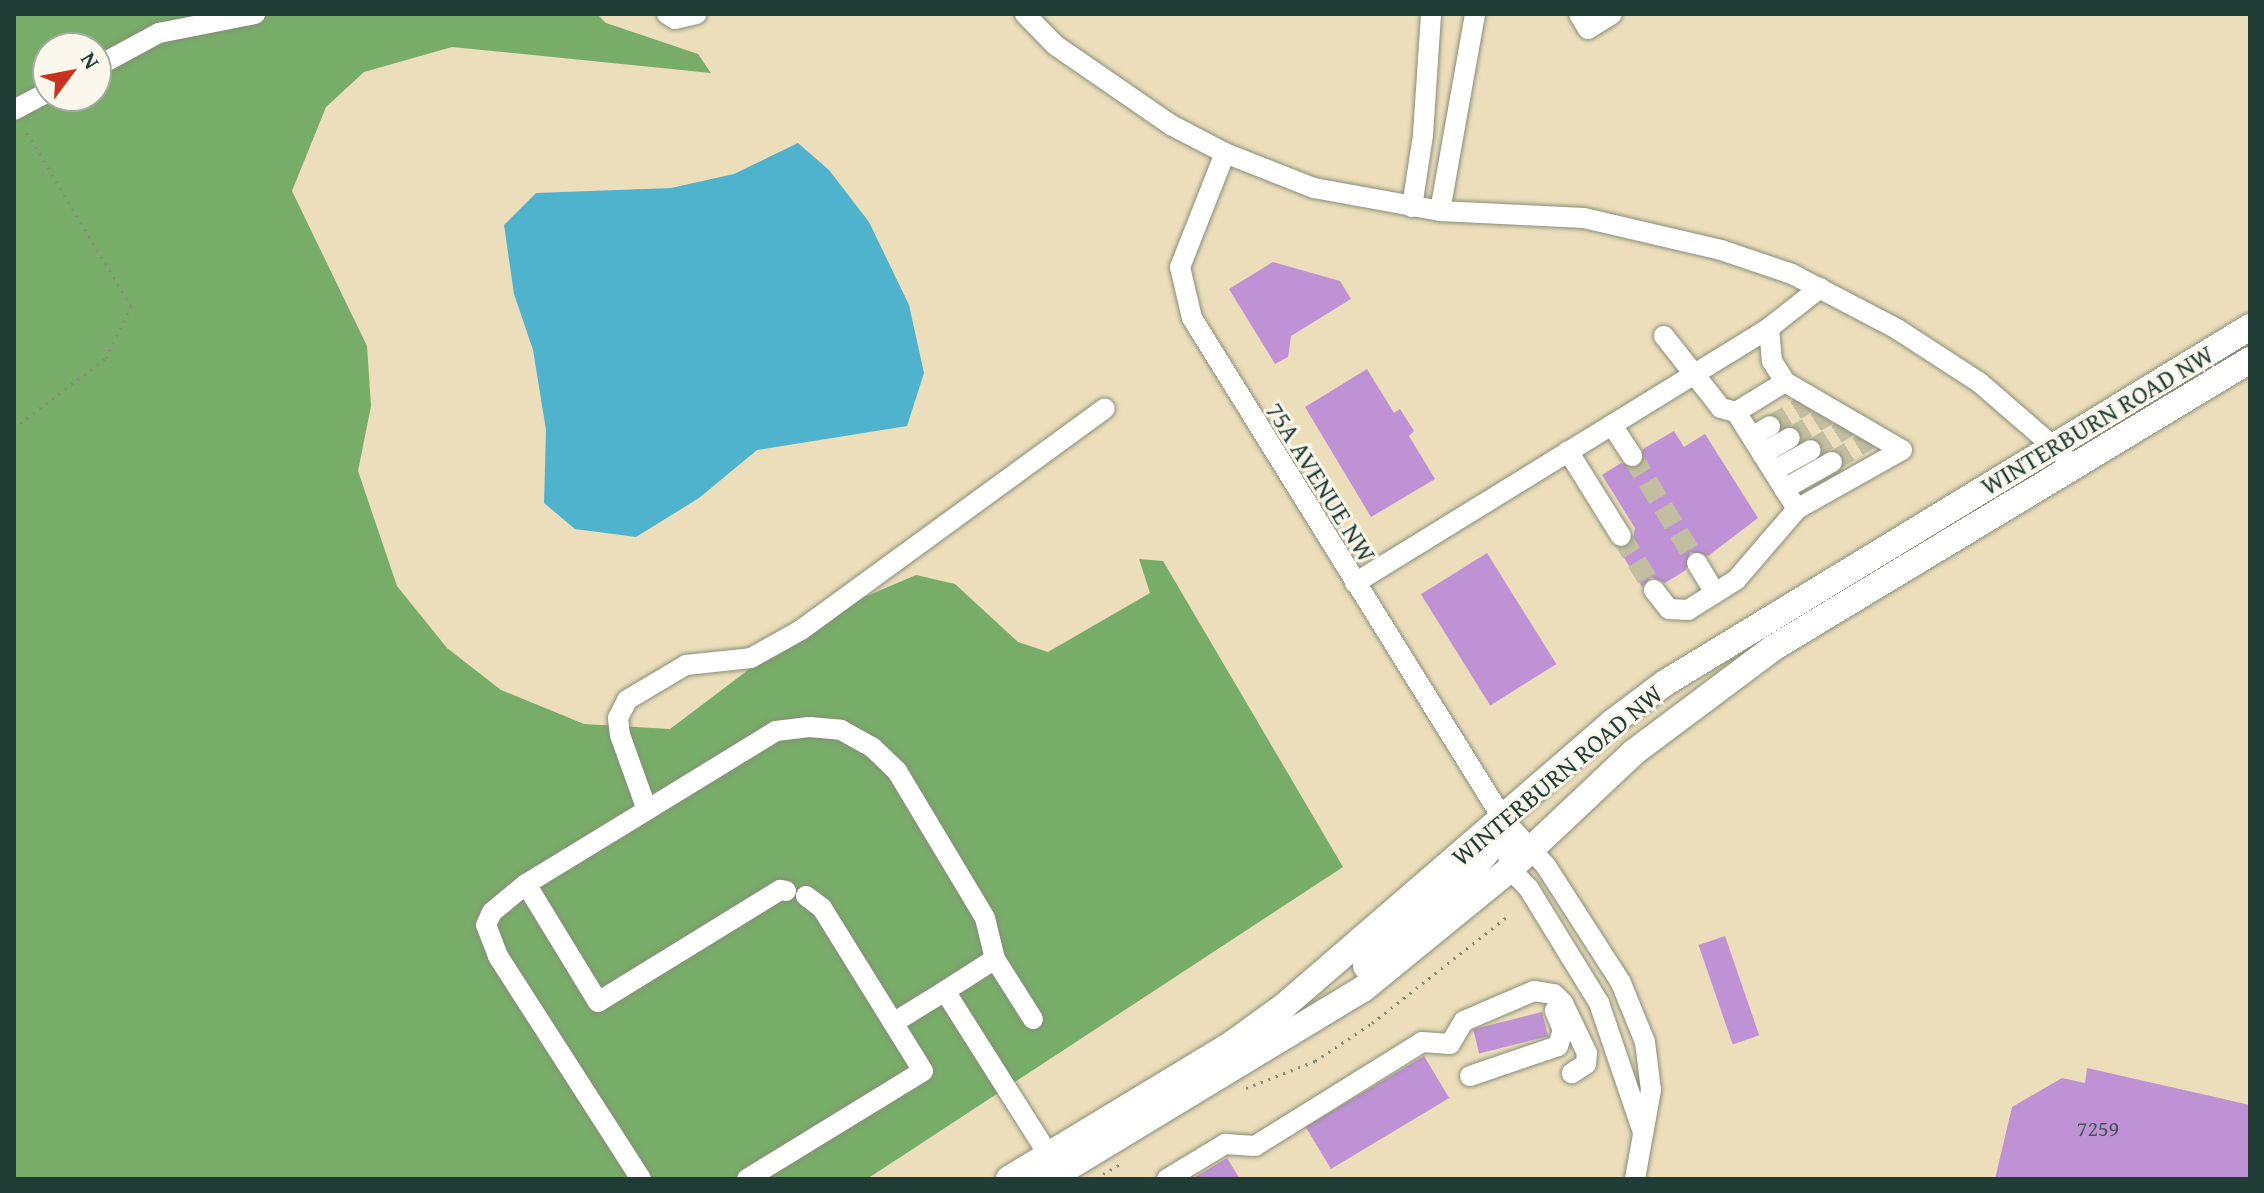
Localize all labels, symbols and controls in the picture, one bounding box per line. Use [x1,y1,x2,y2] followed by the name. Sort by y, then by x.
[32,32,112,112] north arrow
[73,46,108,75] text: N
[1975,338,2219,502] street label: WINTERBURN ROAD NW
[1259,396,1383,568] street label: 75A AVENUE NW
[1445,678,1669,872] street label: WINTERBURN ROAD NW
[2077,1116,2119,1142] house number: 7259

